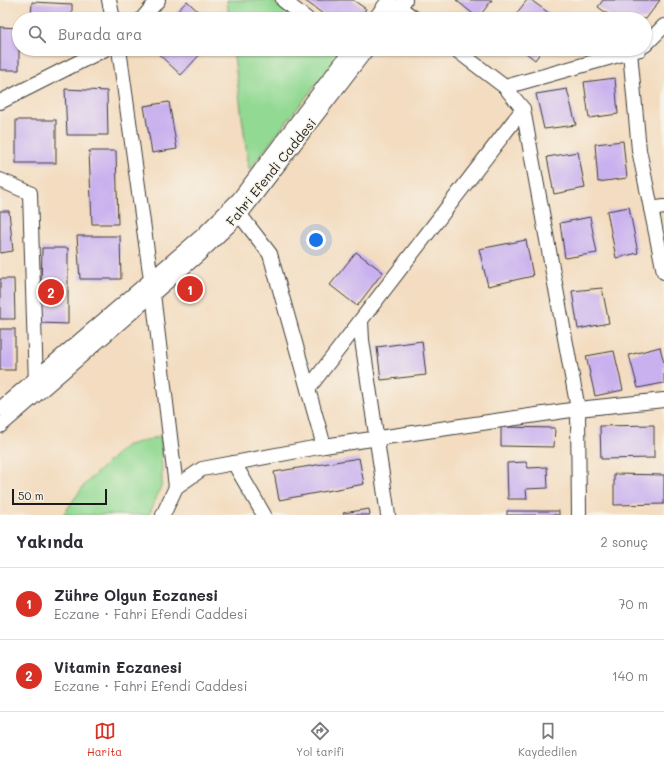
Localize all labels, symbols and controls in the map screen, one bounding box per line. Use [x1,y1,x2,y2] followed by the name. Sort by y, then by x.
[12,12,652,56] search box
[26,23,48,45] icon: search
[58,24,142,44] text: Burada ara
[222,114,319,229] street label: Fahri Efendi Caddesi
[306,230,326,250] your location
[177,274,203,304] pin: 1
[38,277,64,307] pin: 2
[12,487,107,506] scale bar
[18,488,44,503] text: 50 m
[16,530,84,552] text: Yakında
[601,533,648,550] text: 2 sonuç
[54,585,218,605] text: Zühre Olgun Eczanesi
[26,595,32,612] text: 1
[618,595,648,612] text: 70 m
[54,605,247,622] text: Eczane · Fahri Efendi Caddesi
[54,657,182,677] text: Vitamin Eczanesi
[25,667,33,684] text: 2
[612,667,648,684] text: 140 m
[54,677,247,694] text: Eczane · Fahri Efendi Caddesi
[87,720,122,759] tab: Harita
[296,720,344,759] tab: Yol tarifi
[518,720,577,759] tab: Kaydedilen

